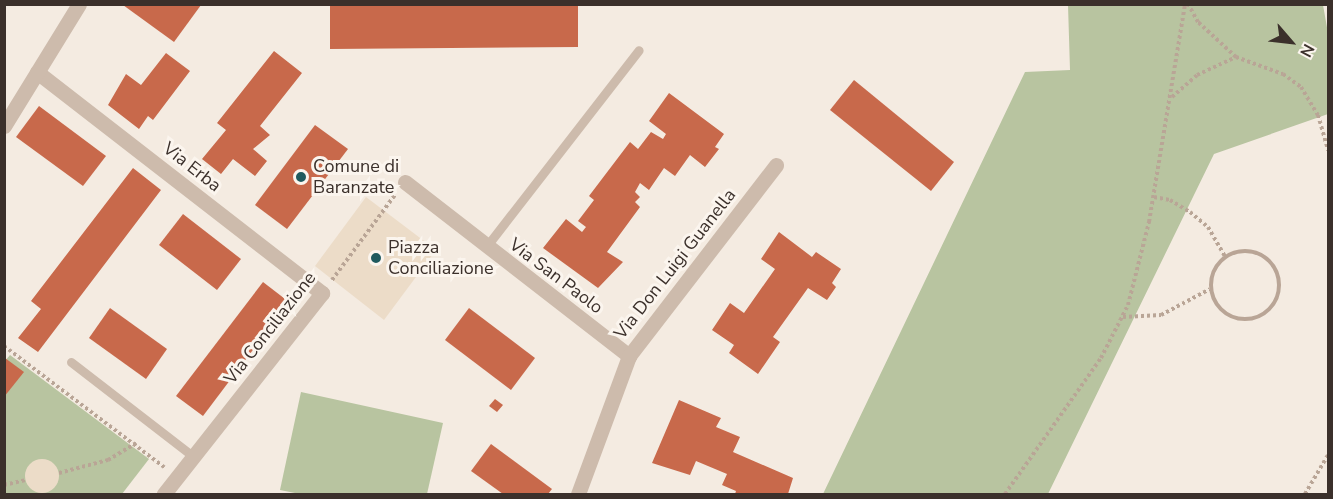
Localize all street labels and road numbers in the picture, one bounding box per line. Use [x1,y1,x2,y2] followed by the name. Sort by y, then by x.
[159,138,225,196] street label: Via Erba
[610,185,740,343] street label: Via Don Luigi Guanella
[505,234,607,318] street label: Via San Paolo
[220,268,320,388] street label: Via Conciliazione

